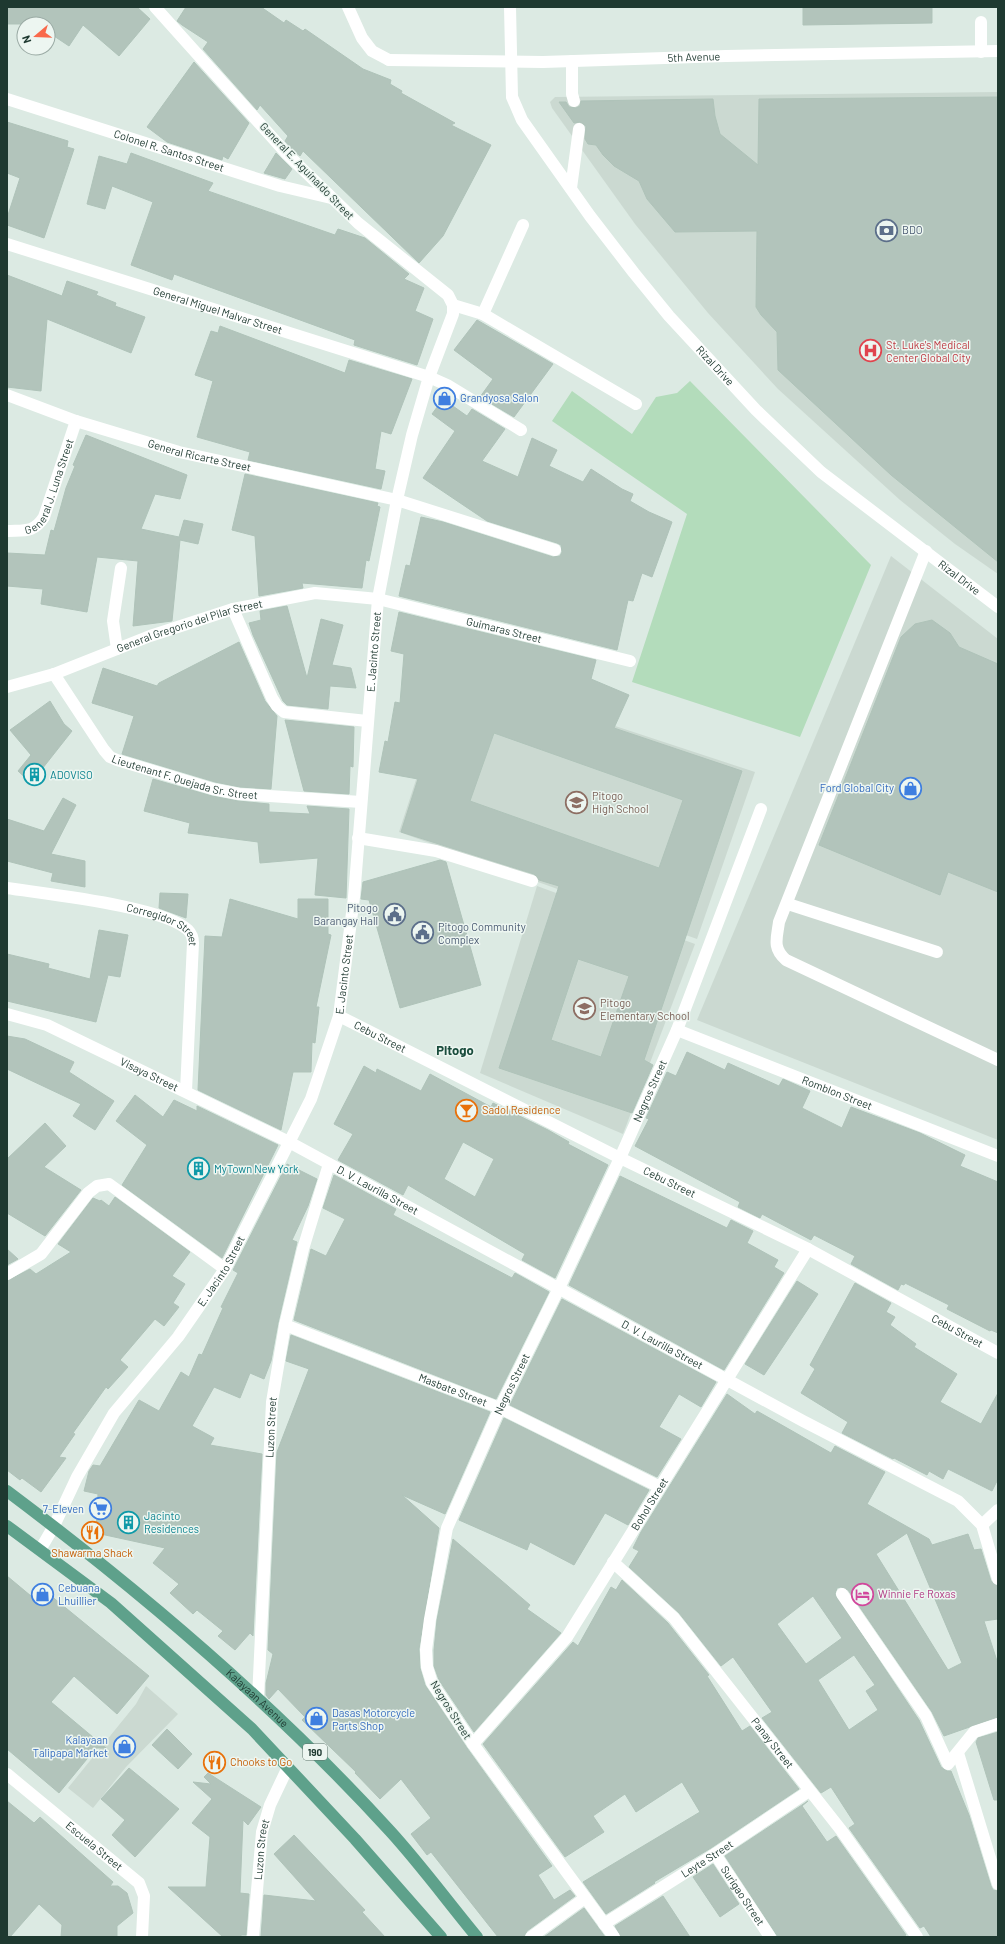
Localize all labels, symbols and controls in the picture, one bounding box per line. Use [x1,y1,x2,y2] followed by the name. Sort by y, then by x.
[16,16,56,56] north arrow
[19,34,33,45] text: N
[667,49,721,64] street label: 5th Avenue
[258,119,357,222] street label: General E. Aguinaldo Street
[112,126,226,174] street label: Colonel R. Santos Street
[874,217,900,243] bank icon: BDO
[902,223,923,236] place label: BDO
[152,283,284,336] street label: General Miguel Malvar Street
[857,338,883,364] hospital icon: St. Luke's Medical Center Global City
[886,338,971,364] place label: St. Luke's Medical Center Global City
[694,343,737,388] street label: Rizal Drive
[431,385,457,411] shop icon: Grandyosa Salon
[460,391,539,404] place label: Grandyosa Salon
[146,436,252,474] street label: General Ricarte Street
[23,437,76,536] street label: General J. Luna Street
[936,557,983,597] street label: Rizal Drive
[115,596,264,655] street label: General Gregorio del Pilar Street
[364,611,383,692] street label: E. Jacinto Street
[465,614,543,645] street label: Guimaras Street
[110,752,258,801] street label: Lieutenant F. Quejada Sr. Street
[21,762,47,788] building icon: ADOVISO
[50,768,93,781] place label: ADOVISO
[897,775,923,801] shop icon: Ford Global City
[820,781,894,794] place label: Ford Global City
[564,789,590,815] school or university icon: Pitogo High School
[592,789,649,815] place label: Pitogo High School
[125,900,200,947] street label: Corregidor Street
[313,901,378,927] place label: Pitogo Barangay Hall
[381,901,407,927] public building icon: Pitogo Barangay Hall
[410,920,436,946] public building icon: Pitogo Community Complex
[438,920,526,946] place label: Pitogo Community Complex
[332,933,355,1015] street label: E. Jacinto Street
[572,996,598,1022] school or university icon: Pitogo Elementary School
[600,996,690,1022] place label: Pitogo Elementary School
[352,1018,409,1055] street label: Cebu Street
[436,1042,474,1058] district label: Pitogo
[118,1054,181,1094] street label: Visaya Street
[630,1058,669,1124] street label: Negros Street
[800,1073,874,1112] street label: Romblon Street
[453,1097,479,1123] bar icon: Sadol Residence
[482,1103,561,1116] place label: Sadol Residence
[185,1156,211,1182] building icon: MyTown New York
[214,1162,299,1175] place label: MyTown New York
[335,1162,421,1217] street label: D. V. Laurilla Street
[641,1163,698,1200] street label: Cebu Street
[194,1233,247,1309] street label: E. Jacinto Street
[930,1311,986,1350] street label: Cebu Street
[620,1317,705,1371] street label: D. V. Laurilla Street
[491,1351,532,1417] street label: Negros Street
[417,1370,489,1408] street label: Masbate Street
[262,1396,279,1458] street label: Luzon Street
[628,1475,670,1532] street label: Bohol Street
[87,1496,113,1522] supermarket icon: 7-Eleven
[43,1502,84,1515] place label: 7-Eleven
[116,1509,142,1535] building icon: Jacinto Residences
[144,1509,199,1535] place label: Jacinto Residences
[79,1520,105,1546] restaurant icon: Shawarma Shack
[51,1546,133,1559] place label: Shawarma Shack
[29,1581,55,1607] shop icon: Cebuana Lhuillier
[58,1581,100,1607] place label: Cebuana Lhuillier
[849,1581,875,1607] hotel icon: Winnie Fe Roxas
[878,1587,956,1600] place label: Winnie Fe Roxas
[224,1666,291,1730] street label: Kalayaan Avenue
[428,1678,475,1741] street label: Negros Street
[304,1706,330,1732] shop icon: Dasas Motorcycle Parts Shop
[332,1706,415,1732] place label: Dasas Motorcycle Parts Shop
[749,1715,797,1771] street label: Panay Street
[33,1733,108,1759] place label: Kalayaan Talipapa Market
[111,1733,137,1759] shop icon: Kalayaan Talipapa Market
[303,1744,327,1760] road number: 190
[202,1749,228,1775] restaurant icon: Chooks to Go
[230,1755,292,1768] place label: Chooks to Go
[251,1817,272,1880] street label: Luzon Street
[63,1818,126,1873] street label: Escuela Street
[678,1837,735,1880] street label: Leyte Street
[719,1863,768,1928] street label: Surigao Street

